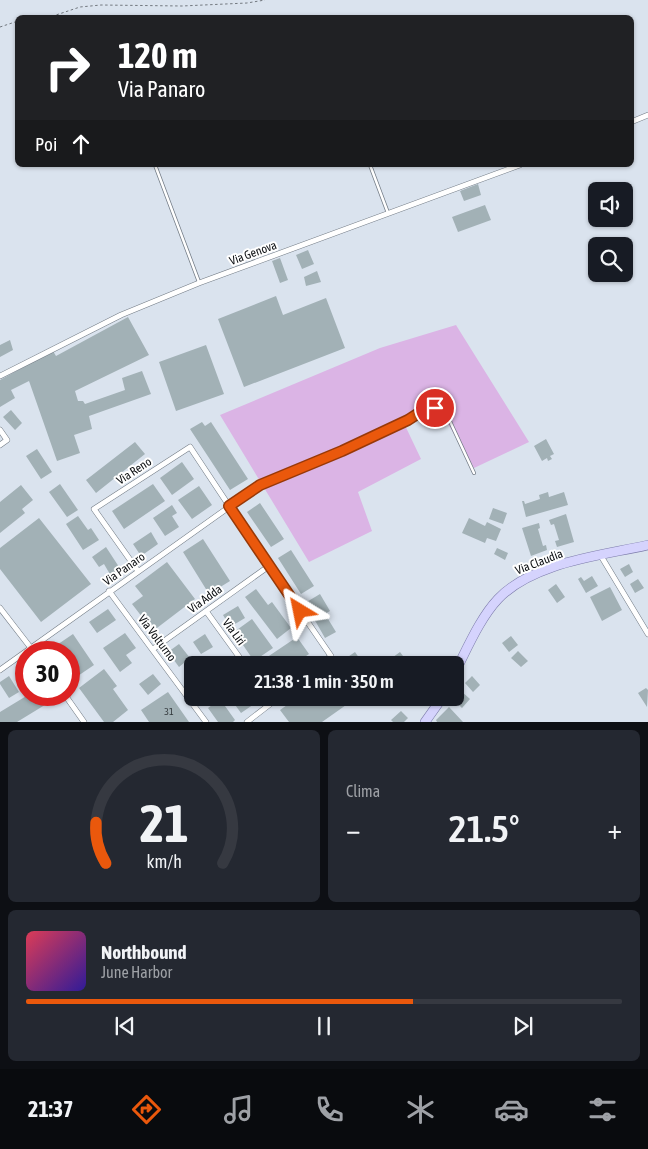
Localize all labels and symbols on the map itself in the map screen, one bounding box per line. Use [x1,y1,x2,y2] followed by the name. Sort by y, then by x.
[227,238,279,268] street label: Via Genova
[414,387,456,429] pin
[114,454,154,487] street label: Via Reno
[513,547,565,577] street label: Via Claudia
[100,549,148,588] street label: Via Panaro
[185,582,225,616] street label: Via Adda
[273,584,325,636] position arrow
[135,612,179,664] street label: Via Volturno
[220,616,248,648] street label: Via Liri
[15,641,80,706] speed limit sign: 30
[164,706,174,717] house number: 31

